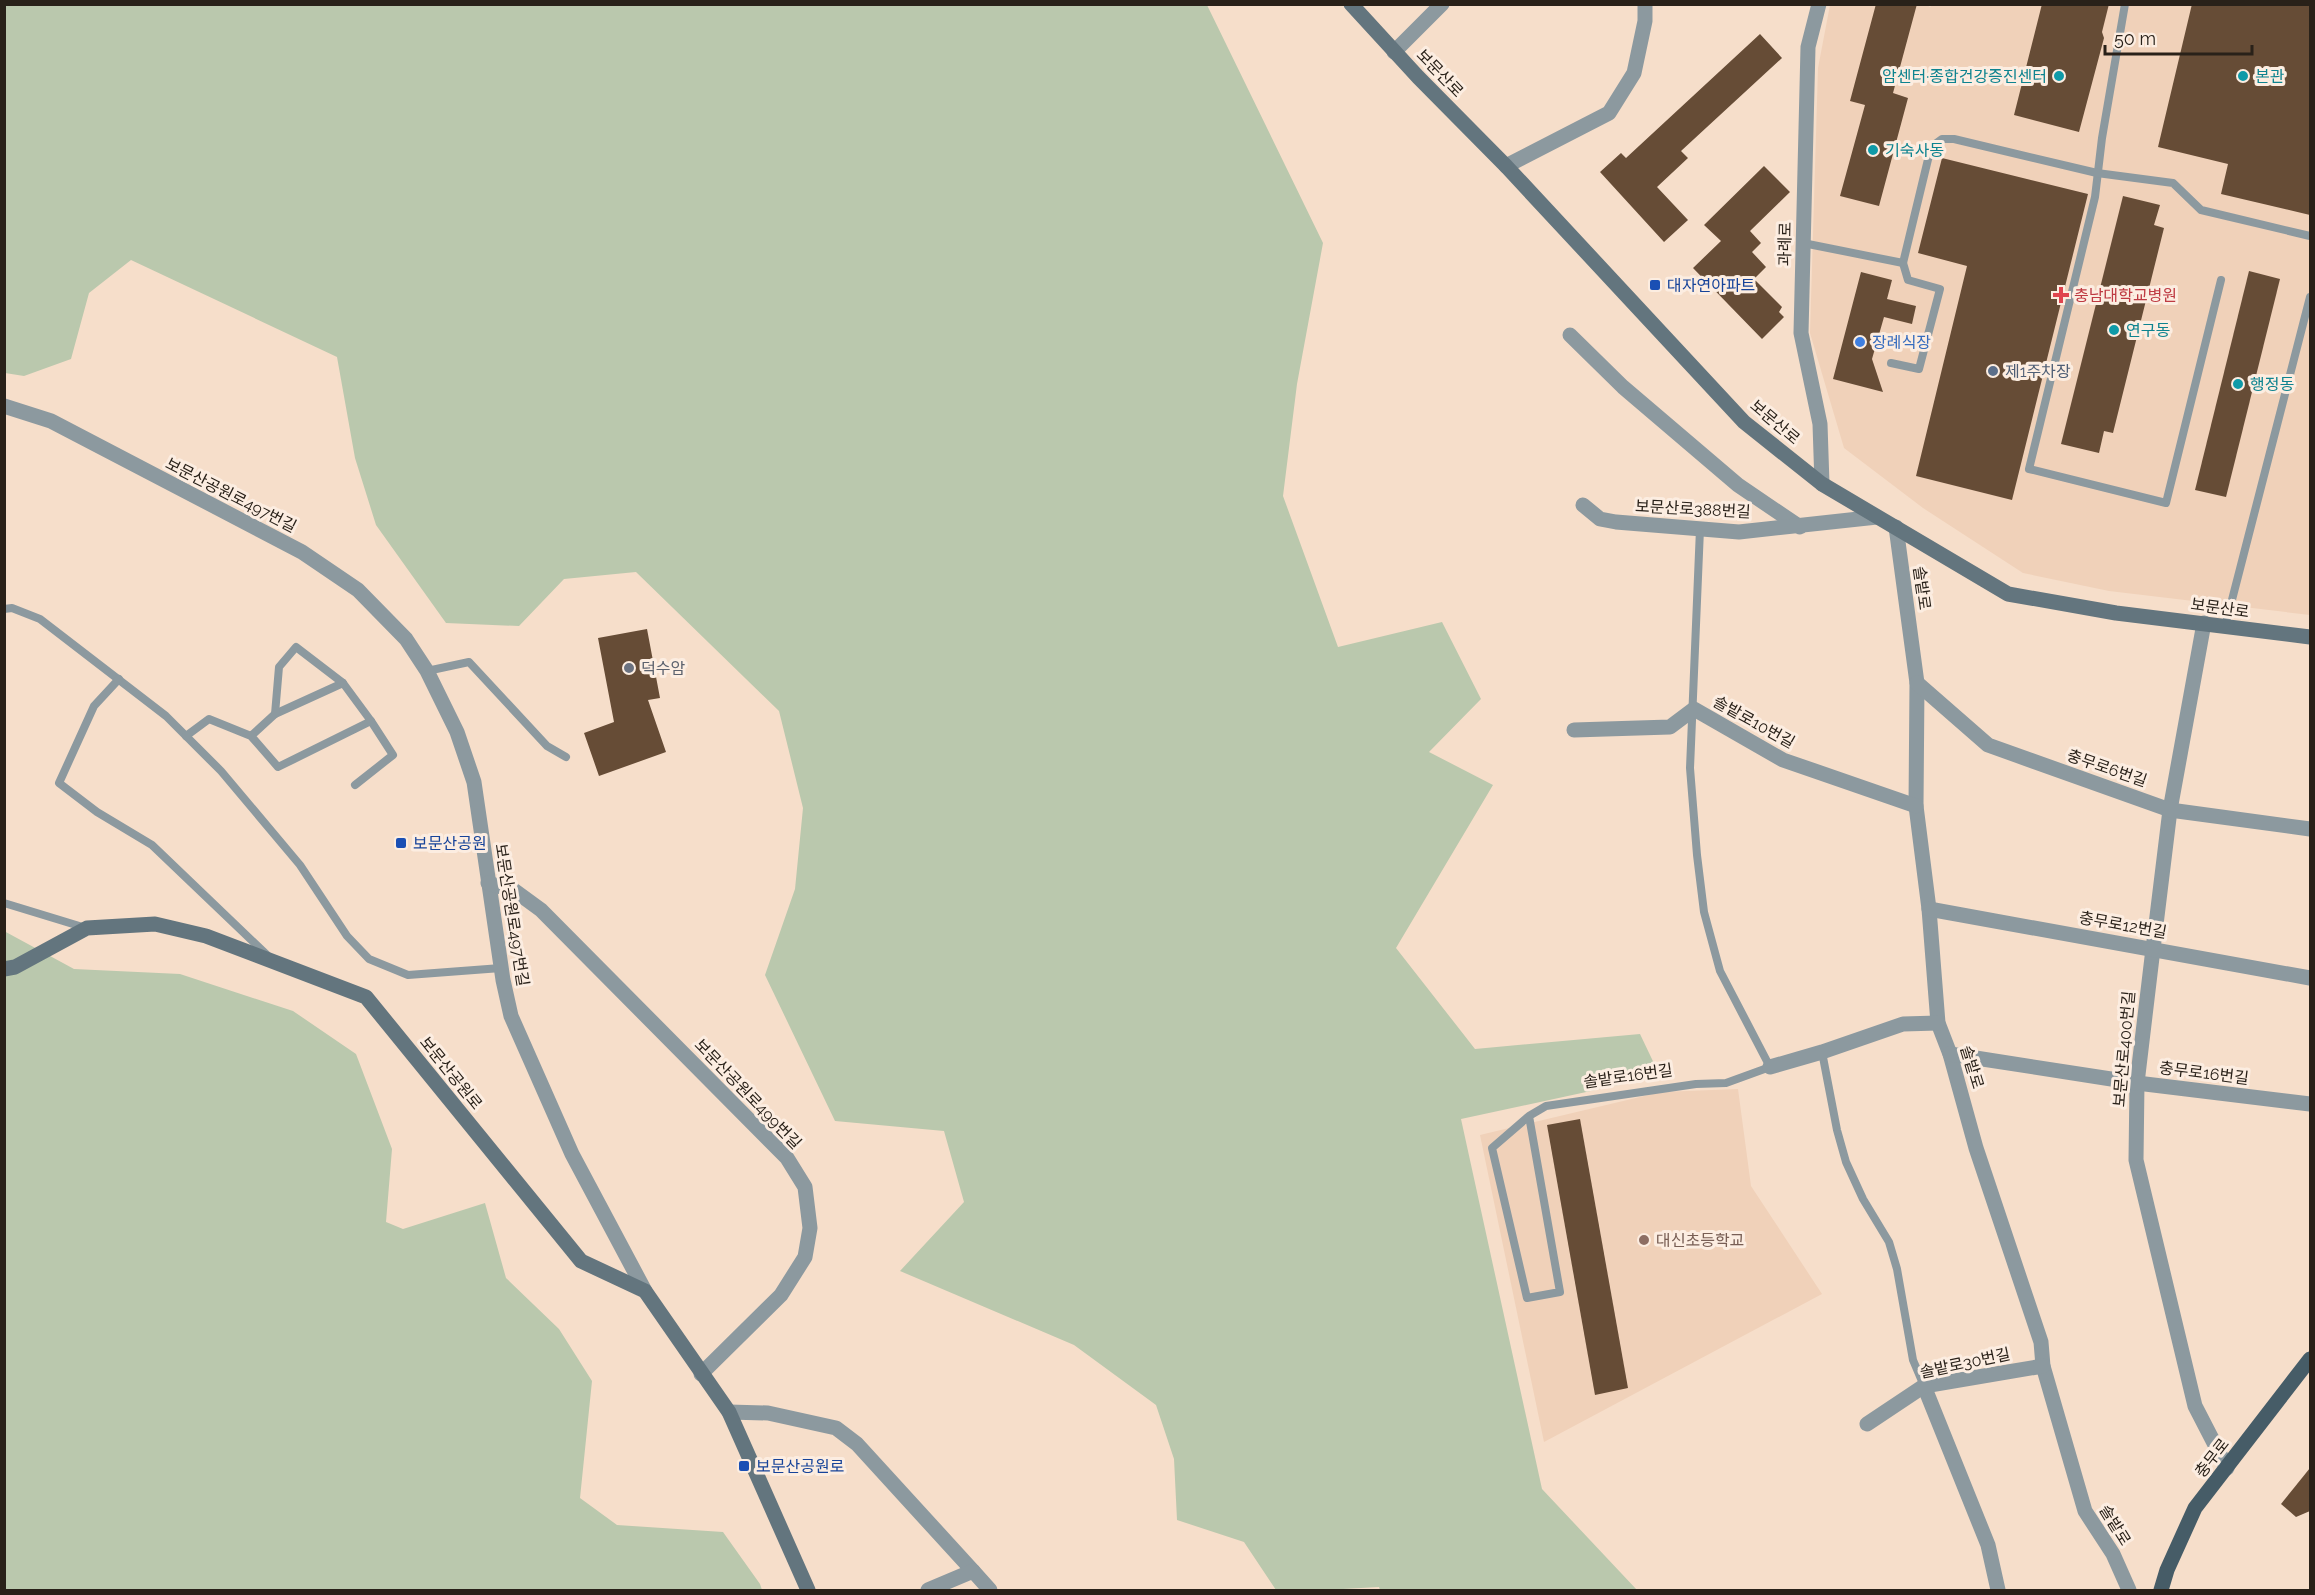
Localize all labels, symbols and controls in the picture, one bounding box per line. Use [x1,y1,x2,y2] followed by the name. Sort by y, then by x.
[2105,18,2252,56] scale bar
[2114,28,2156,49] text: 50 m
[1413,45,1467,101] street label: 보문산로
[1882,67,2047,86] place label: 암센터·종합건강증진센터
[2255,67,2285,86] place label: 본관
[2052,69,2066,83] marker: 암센터·종합건강증진센터
[2236,69,2250,83] marker: 본관
[1885,141,1944,160] place label: 기숙사동
[1866,143,1880,157] marker: 기숙사동
[1775,221,1795,266] street label: 과례로
[1667,276,1755,295] place label: 대자연아파트
[1648,278,1662,292] marker: 대자연아파트
[2052,286,2070,304] marker: 충남대학교병원
[2074,286,2177,305] place label: 충남대학교병원
[2126,321,2170,340] place label: 연구동
[2107,323,2121,337] marker: 연구동
[1872,333,1931,352] place label: 장례식장
[1853,335,1867,349] marker: 장례식장
[2005,362,2071,381] place label: 제1주차장
[1986,364,2000,378] marker: 제1주차장
[2250,375,2294,394] place label: 행정동
[2231,377,2245,391] marker: 행정동
[1746,396,1804,448] street label: 보문산로
[162,454,300,536] street label: 보문산공원로497번길
[1635,496,1751,522] street label: 보문산로388번길
[1910,565,1935,611] street label: 솔밭로
[2190,594,2251,622] street label: 보문산로
[641,659,685,678] place label: 덕수암
[622,661,636,675] marker: 덕수암
[1710,692,1798,752] street label: 솔밭로10번길
[2065,745,2149,791] street label: 충무로6번길
[413,834,487,853] place label: 보문산공원
[394,836,408,850] marker: 보문산공원
[491,842,533,988] street label: 보문산공원로497번길
[2078,908,2168,942] street label: 충무로12번길
[2109,990,2139,1108] street label: 보문산로400번길
[416,1033,486,1114] street label: 보문산공원로
[691,1035,805,1153] street label: 보문산공원로499번길
[1956,1043,1988,1091] street label: 솔밭로
[2158,1058,2250,1088] street label: 충무로16번길
[1582,1060,1674,1092] street label: 솔밭로16번길
[1656,1231,1744,1250] place label: 대신초등학교
[1637,1233,1651,1247] marker: 대신초등학교
[1918,1344,2012,1382] street label: 솔밭로30번길
[2191,1435,2233,1481] street label: 충무로
[756,1457,845,1476] place label: 보문산공원로
[737,1459,751,1473] marker: 보문산공원로
[2095,1501,2135,1549] street label: 솔밭로

